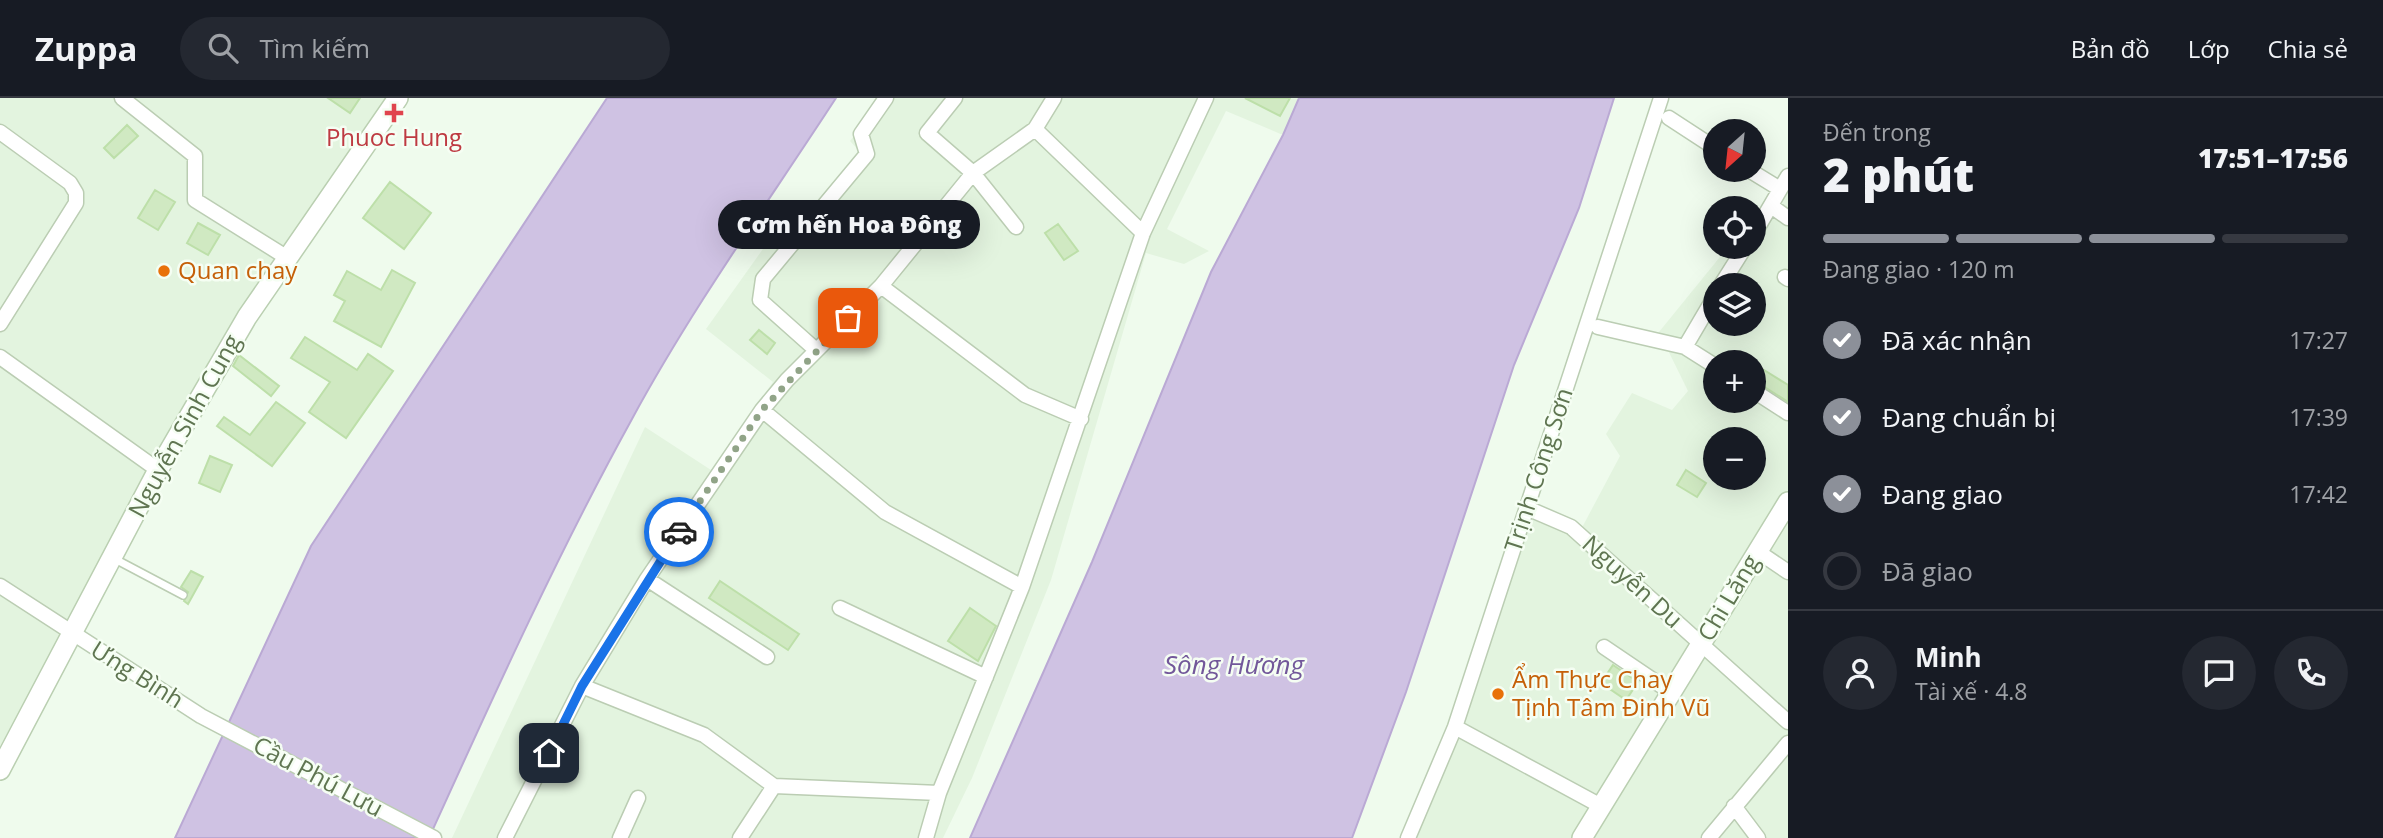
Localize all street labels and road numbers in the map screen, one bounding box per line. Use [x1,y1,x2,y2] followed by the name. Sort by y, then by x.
[120,328,248,523] street label: Nguyễn Sinh Cung
[1495,383,1580,556] street label: Trịnh Công Sơn
[1576,527,1690,635] street label: Nguyễn Du
[1689,548,1767,647] street label: Chi Lăng
[85,632,190,715] street label: Ưng Bình
[248,728,389,824] street label: Cầu Phú Lưu

